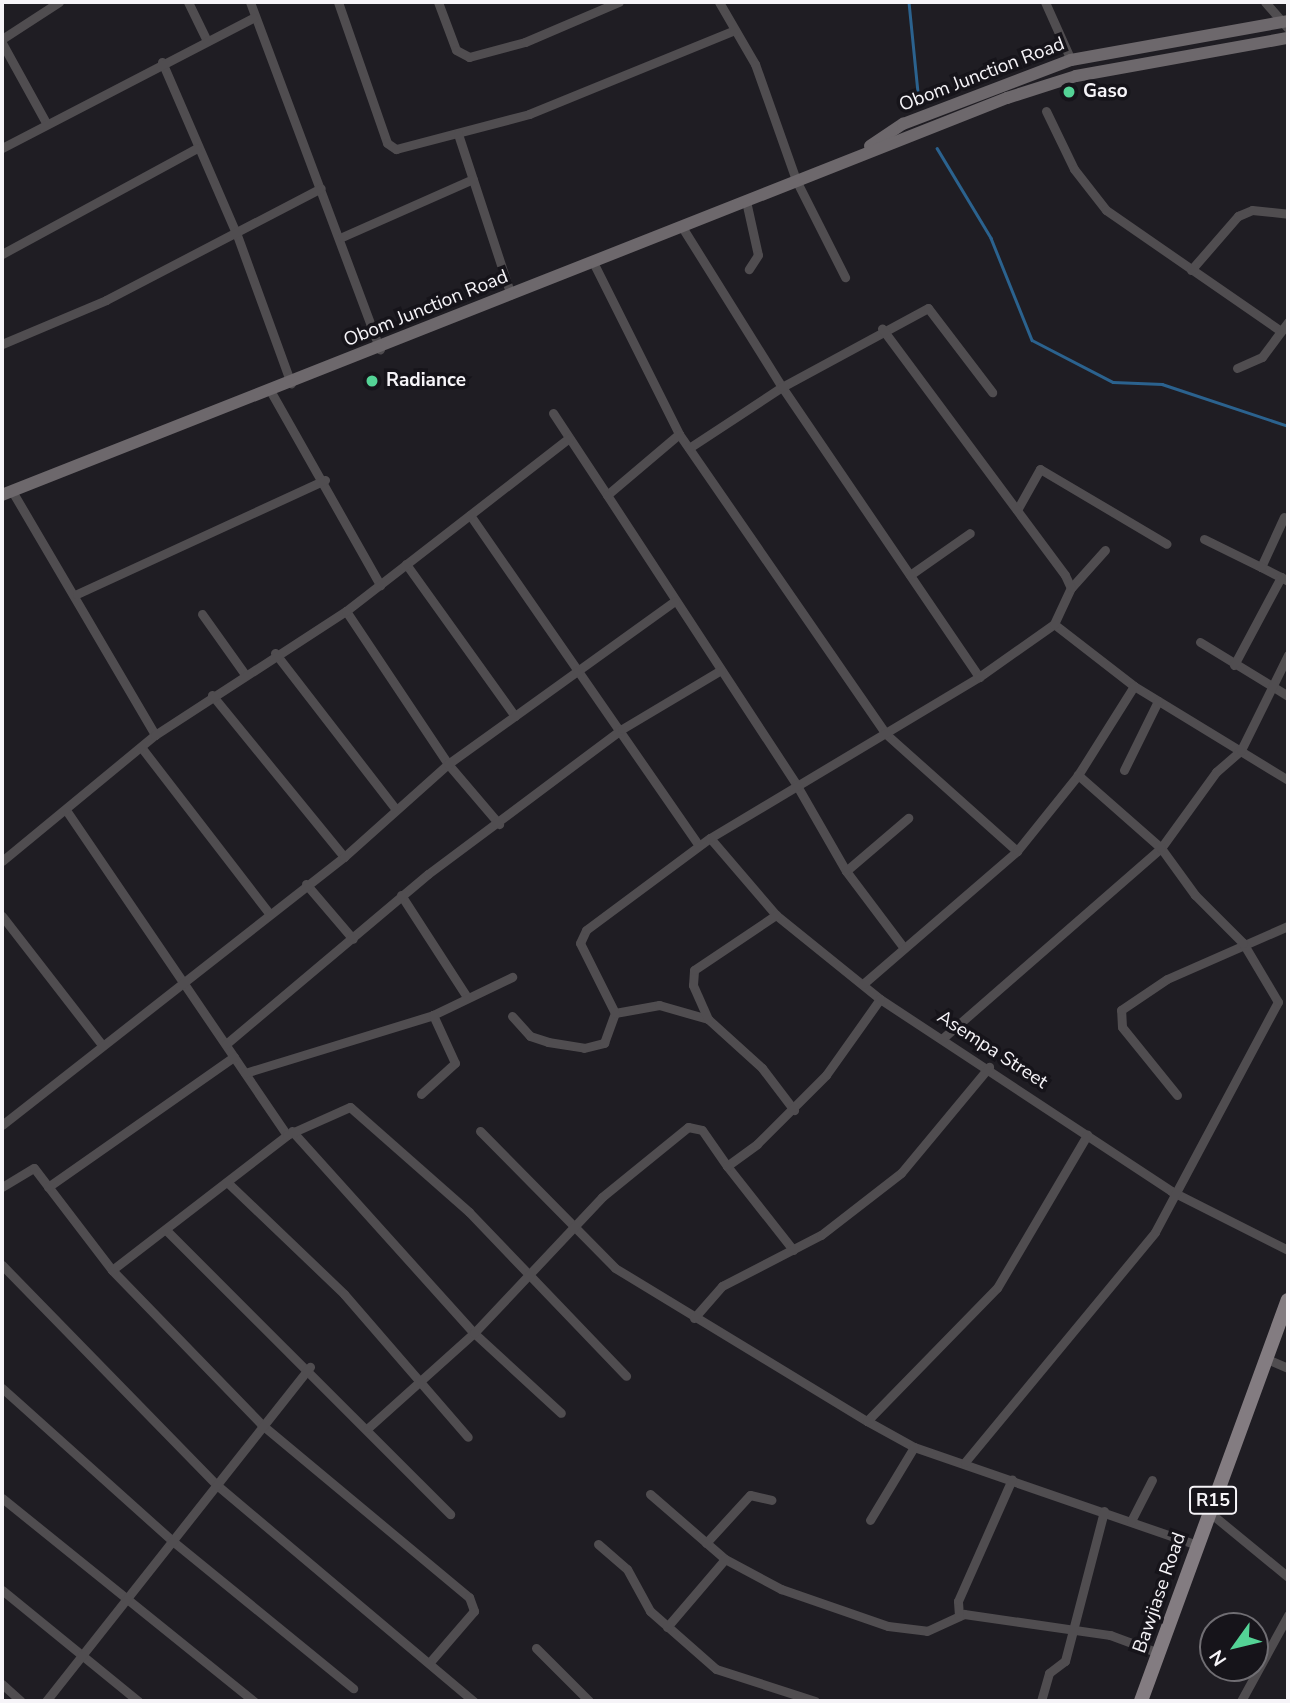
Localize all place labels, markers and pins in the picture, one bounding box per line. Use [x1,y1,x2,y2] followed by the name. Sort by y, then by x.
[1083,81,1128,103] place label: Gaso
[1061,84,1077,100] marker: Gaso
[386,370,466,392] place label: Radiance
[364,373,380,389] marker: Radiance

